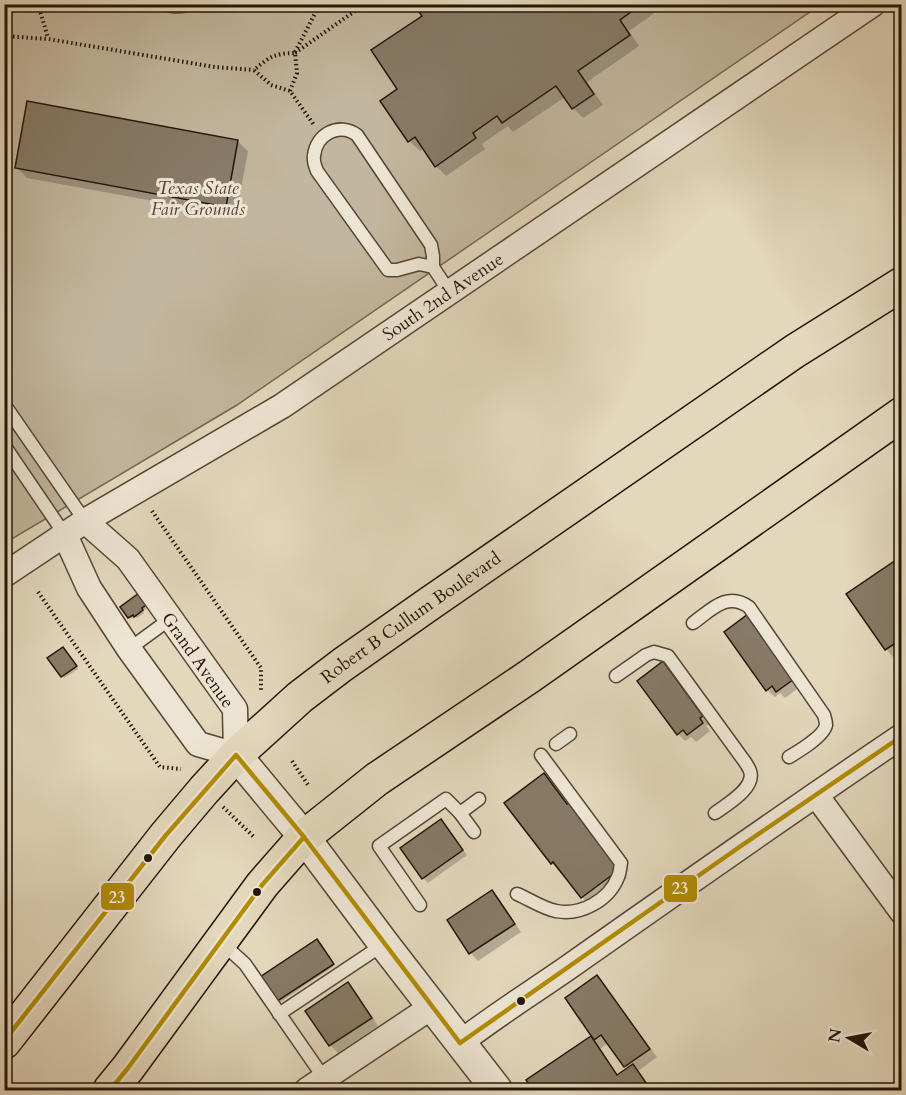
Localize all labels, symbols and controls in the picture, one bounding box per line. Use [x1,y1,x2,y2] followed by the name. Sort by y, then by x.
[151,176,245,222] park label: Texas State Fair Grounds
[378,247,509,347] street label: South 2nd Avenue
[316,546,506,690] street label: Robert B Cullum Boulevard
[155,607,240,713] street label: Grand Avenue
[142,852,154,864] unlabelled marker
[663,874,698,903] line badge: 23
[672,878,688,900] text: 23
[100,882,135,911] line badge: 23
[251,886,263,898] unlabelled marker
[109,887,125,909] text: 23
[515,995,527,1007] unlabelled marker
[819,1008,879,1068] north arrow
[823,1027,847,1044] text: N

